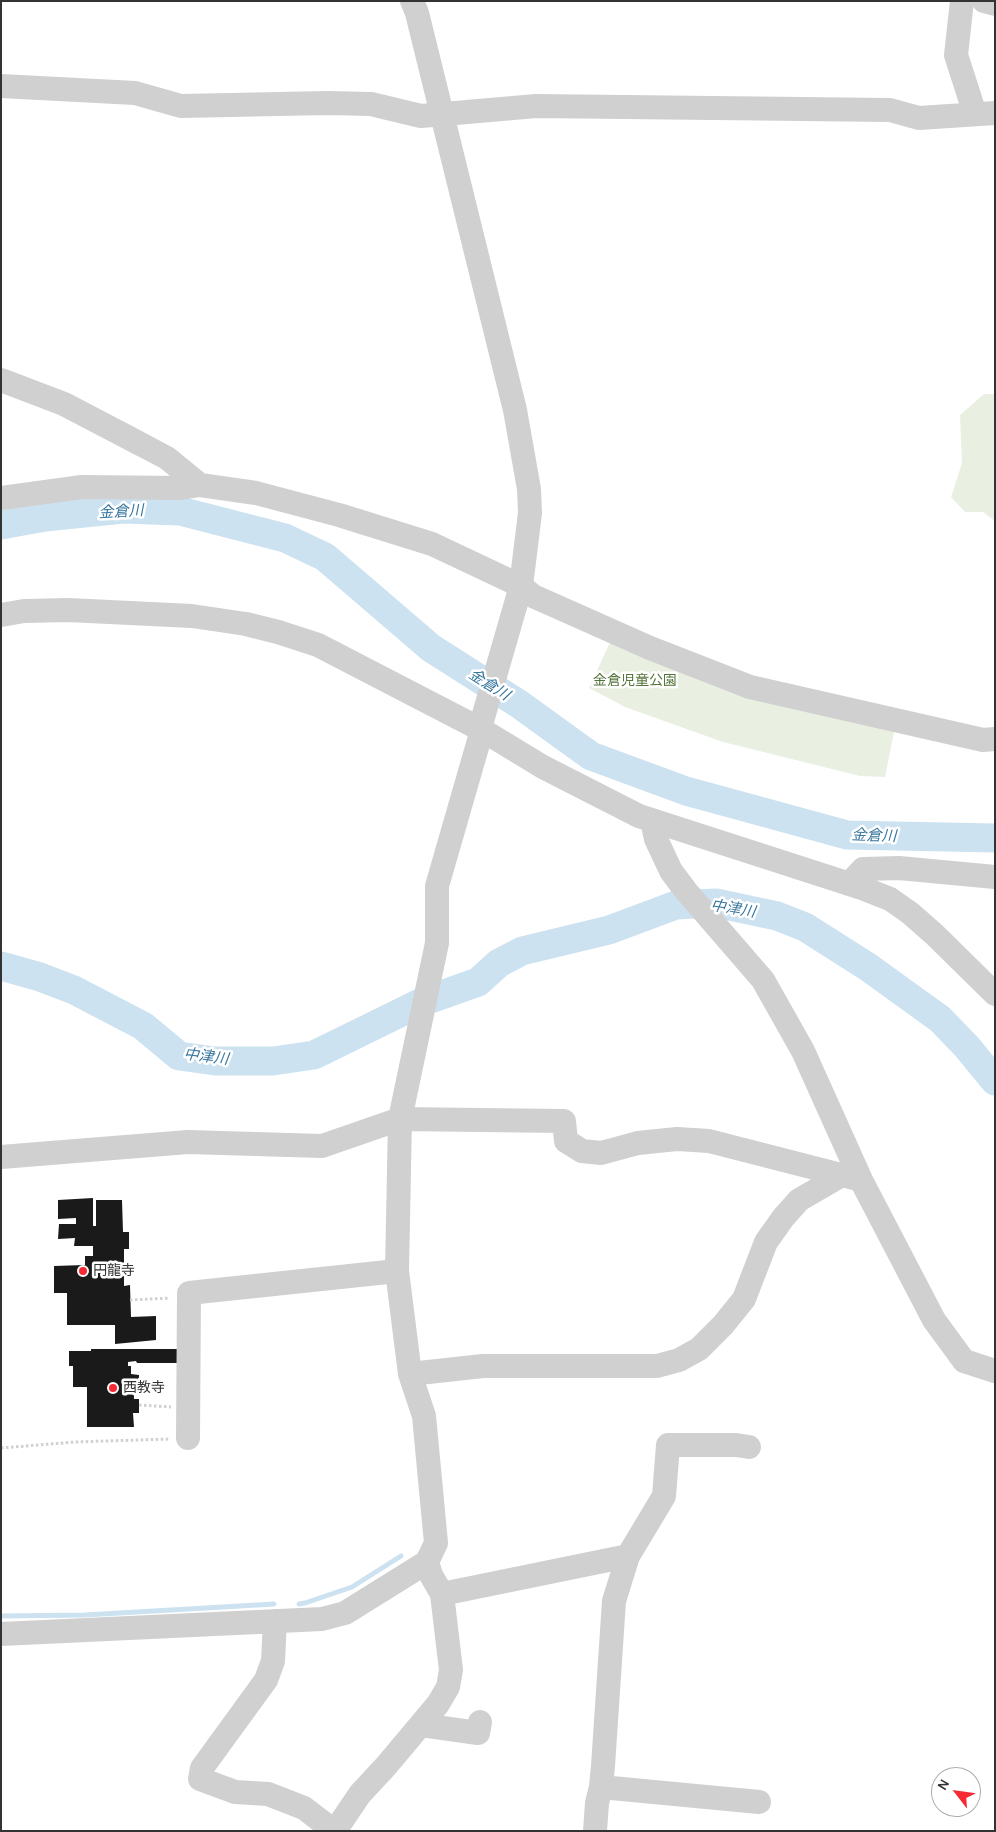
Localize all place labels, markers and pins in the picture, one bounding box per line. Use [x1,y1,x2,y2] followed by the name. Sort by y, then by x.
[93,1263,135,1279] place label: 円龍寺
[77,1265,89,1277] marker: 円龍寺
[123,1380,165,1396] place label: 西教寺
[107,1382,119,1394] marker: 西教寺

